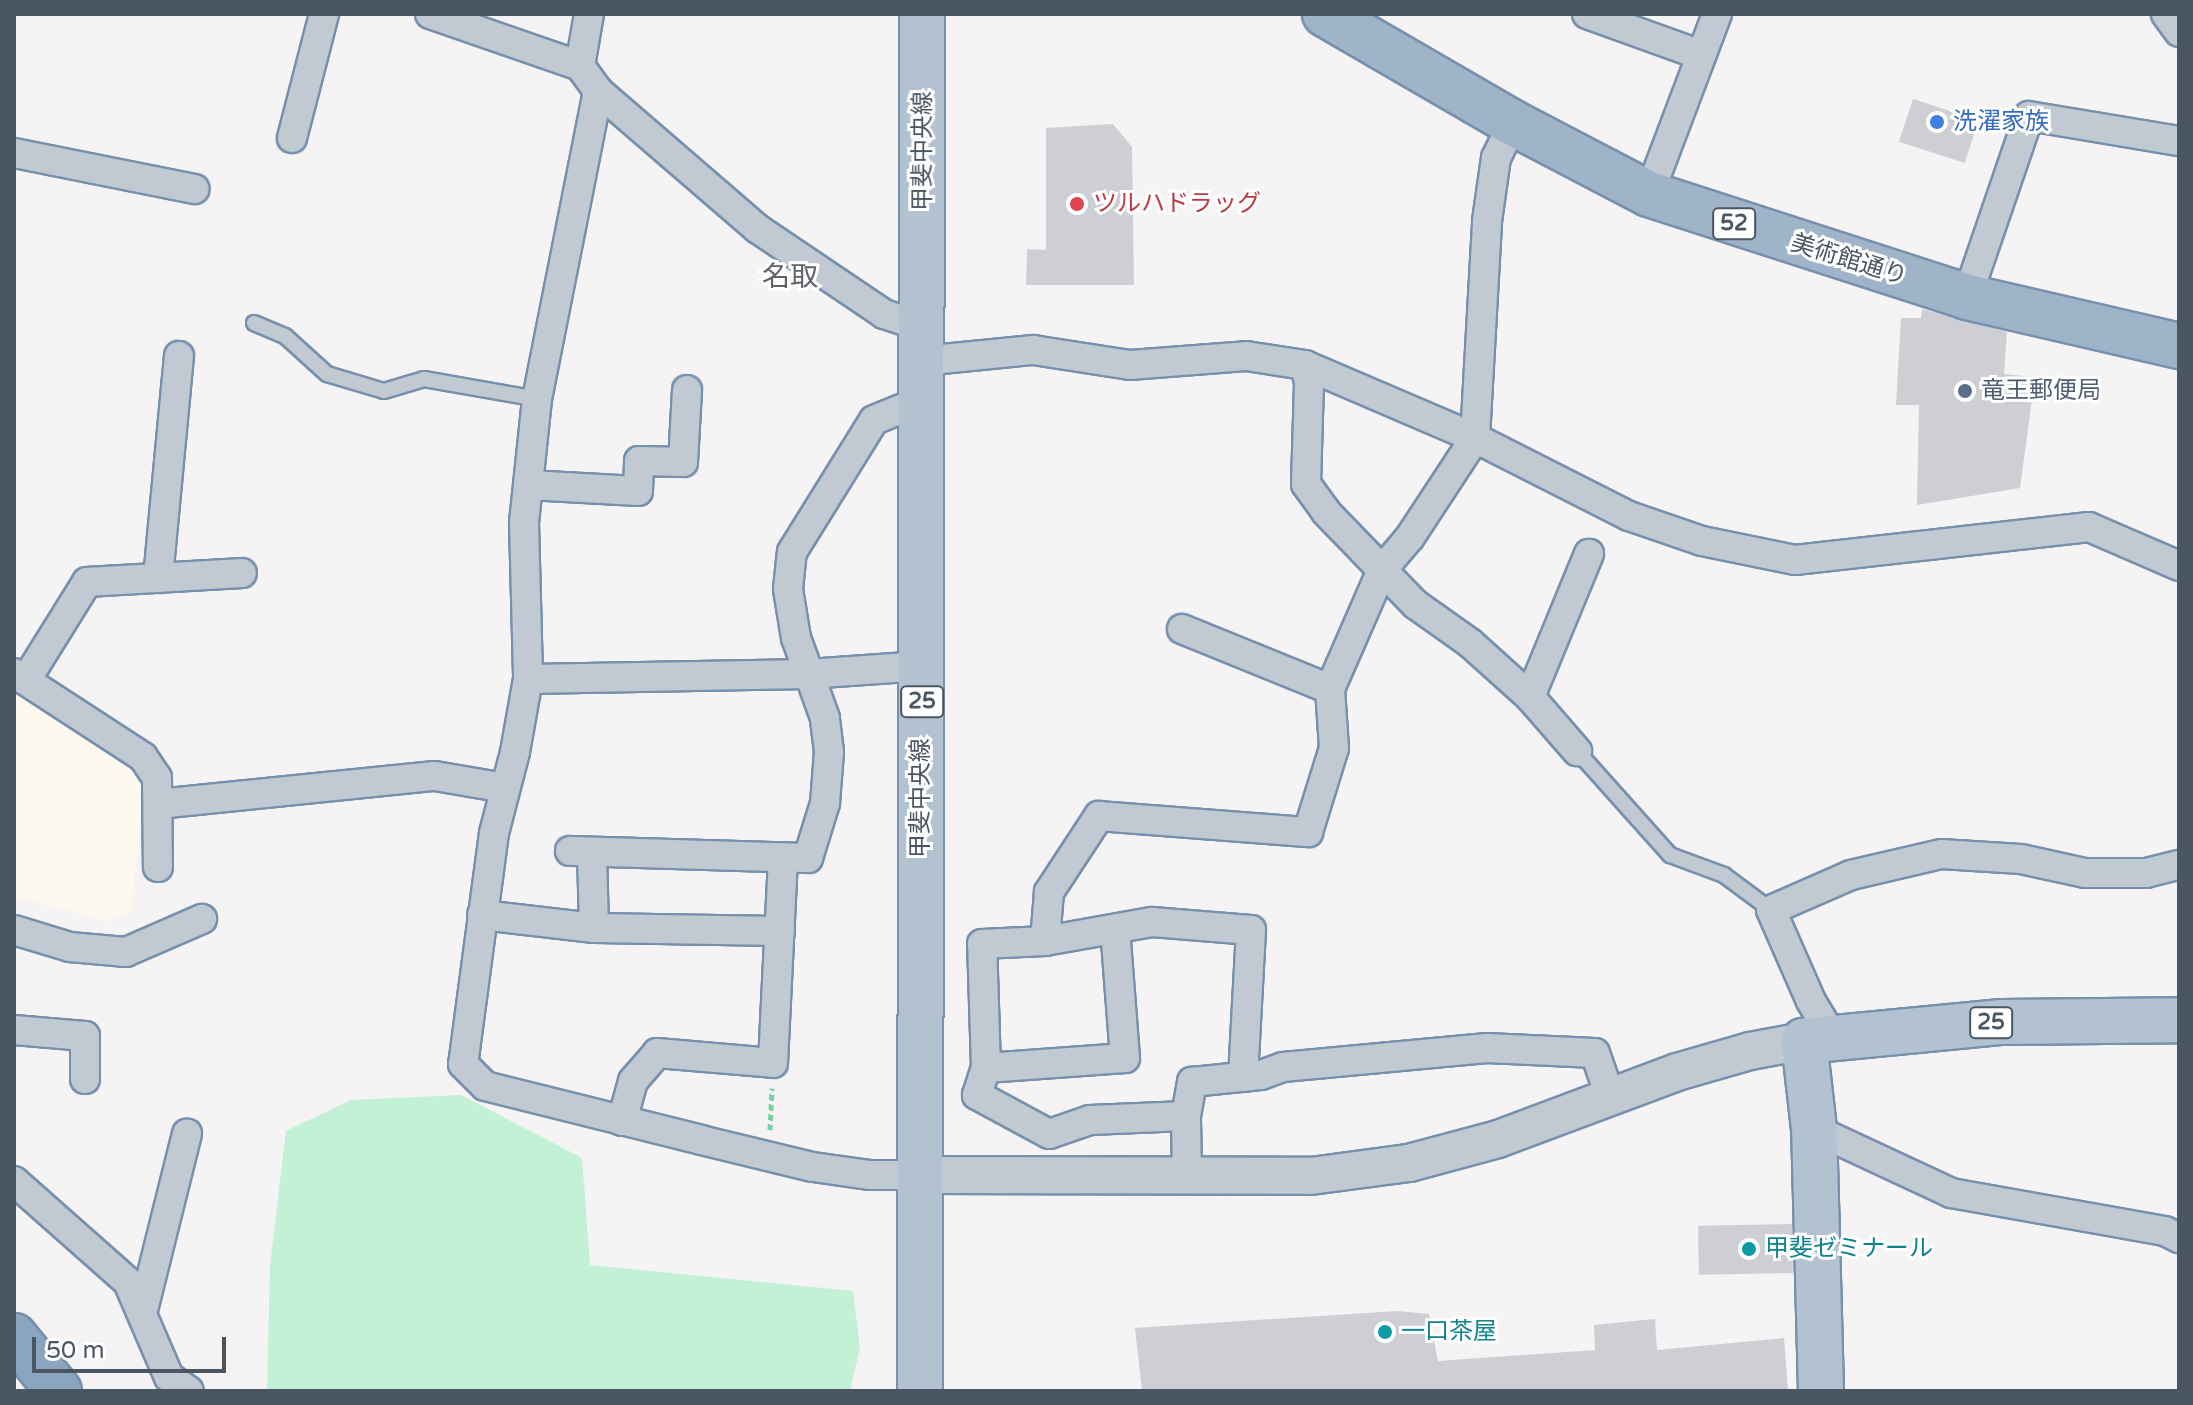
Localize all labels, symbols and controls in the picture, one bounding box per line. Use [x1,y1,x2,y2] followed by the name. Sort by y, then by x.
[909,91,937,211] street label: 甲斐中央線
[1953,108,2049,136] place label: 洗濯家族
[1928,113,1946,131] marker: 洗濯家族
[1093,190,1261,218] place label: ツルハドラッグ
[1068,195,1086,213] marker: ツルハドラッグ
[1712,206,1756,242] road number: 52
[1787,229,1911,291] street label: 美術館通り
[762,260,818,294] district label: 名取
[1981,377,2101,405] place label: 竜王郵便局
[1956,382,1974,400] marker: 竜王郵便局
[900,684,944,720] road number: 25
[907,738,935,858] street label: 甲斐中央線
[1969,1005,2013,1041] road number: 25
[1765,1235,1933,1263] place label: 甲斐ゼミナール
[1740,1240,1758,1258] marker: 甲斐ゼミナール
[1401,1318,1497,1346] place label: 一口茶屋
[36,1321,230,1371] scale bar
[1376,1323,1394,1341] marker: 一口茶屋
[46,1336,104,1365] text: 50 m

